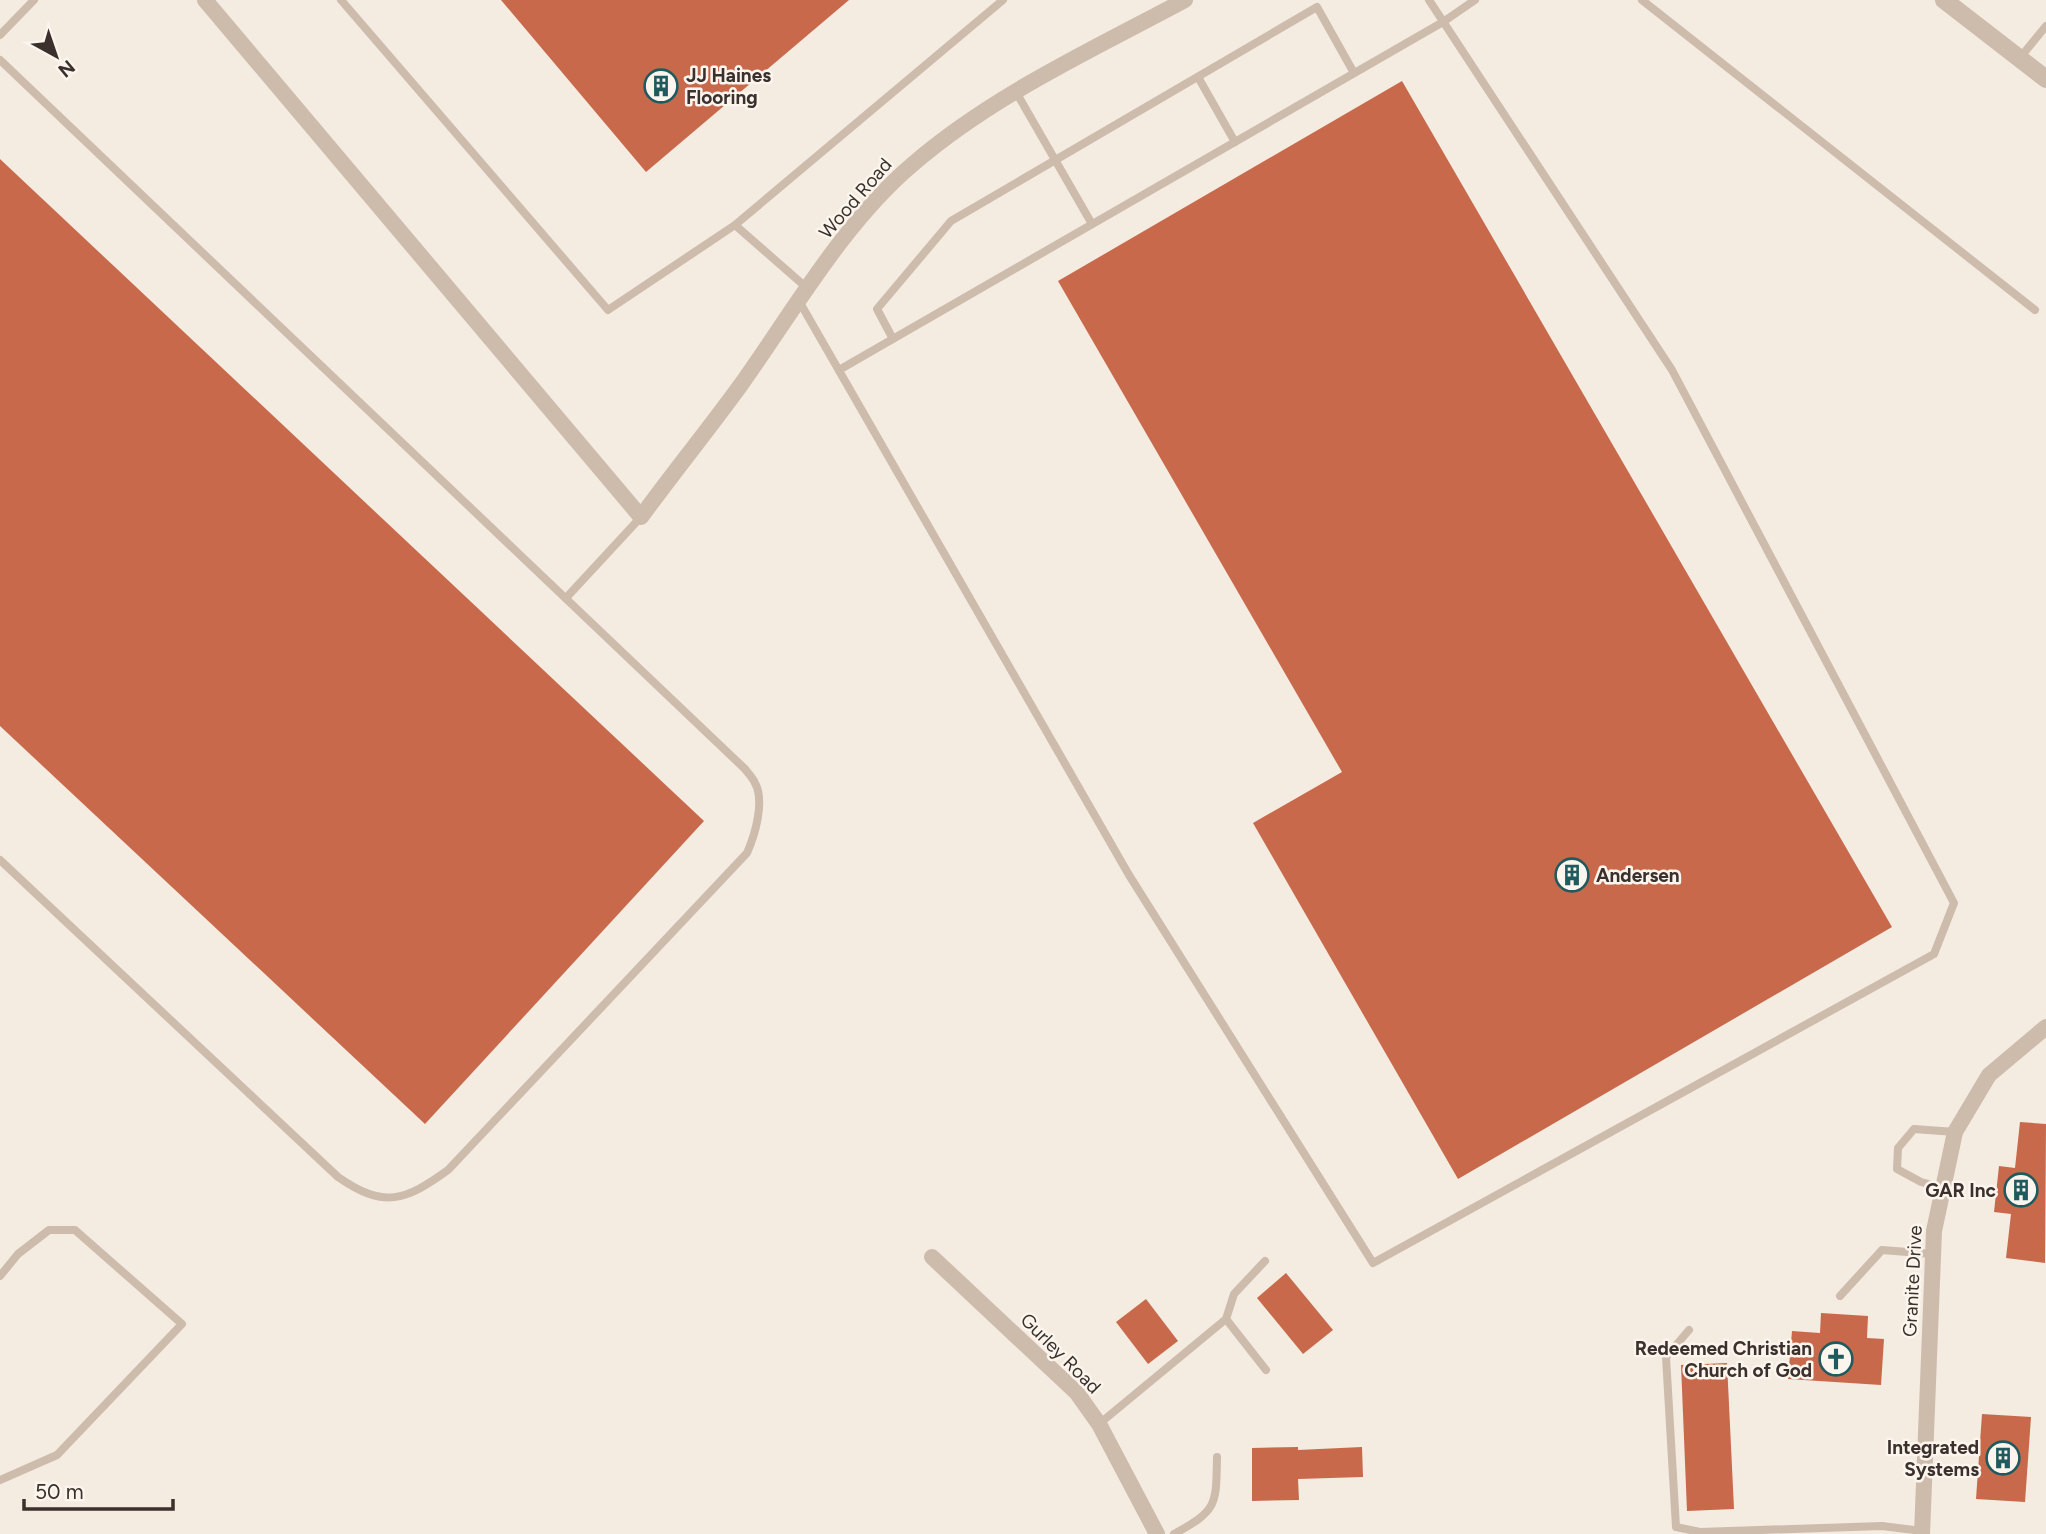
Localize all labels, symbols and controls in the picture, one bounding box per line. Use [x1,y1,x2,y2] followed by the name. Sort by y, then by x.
[21,21,91,91] north arrow
[54,55,80,82] text: N
[686,64,771,109] place label: JJ Haines Flooring
[642,67,680,105] building icon: JJ Haines Flooring
[814,153,897,243] street label: Wood Road
[1553,856,1591,894] building icon: Andersen
[1596,864,1680,887] place label: Andersen
[2002,1171,2040,1209] building icon: GAR Inc
[1925,1179,1996,1202] place label: GAR Inc
[1898,1225,1927,1337] street label: Granite Drive
[1016,1308,1106,1398] street label: Gurley Road
[1635,1337,1812,1382] place label: Redeemed Christian Church of God
[1817,1340,1855,1378] church icon: Redeemed Christian Church of God
[1887,1436,1979,1481] place label: Integrated Systems
[1984,1439,2022,1477] building icon: Integrated Systems
[24,1468,173,1512] scale bar
[35,1479,84,1504] text: 50 m

